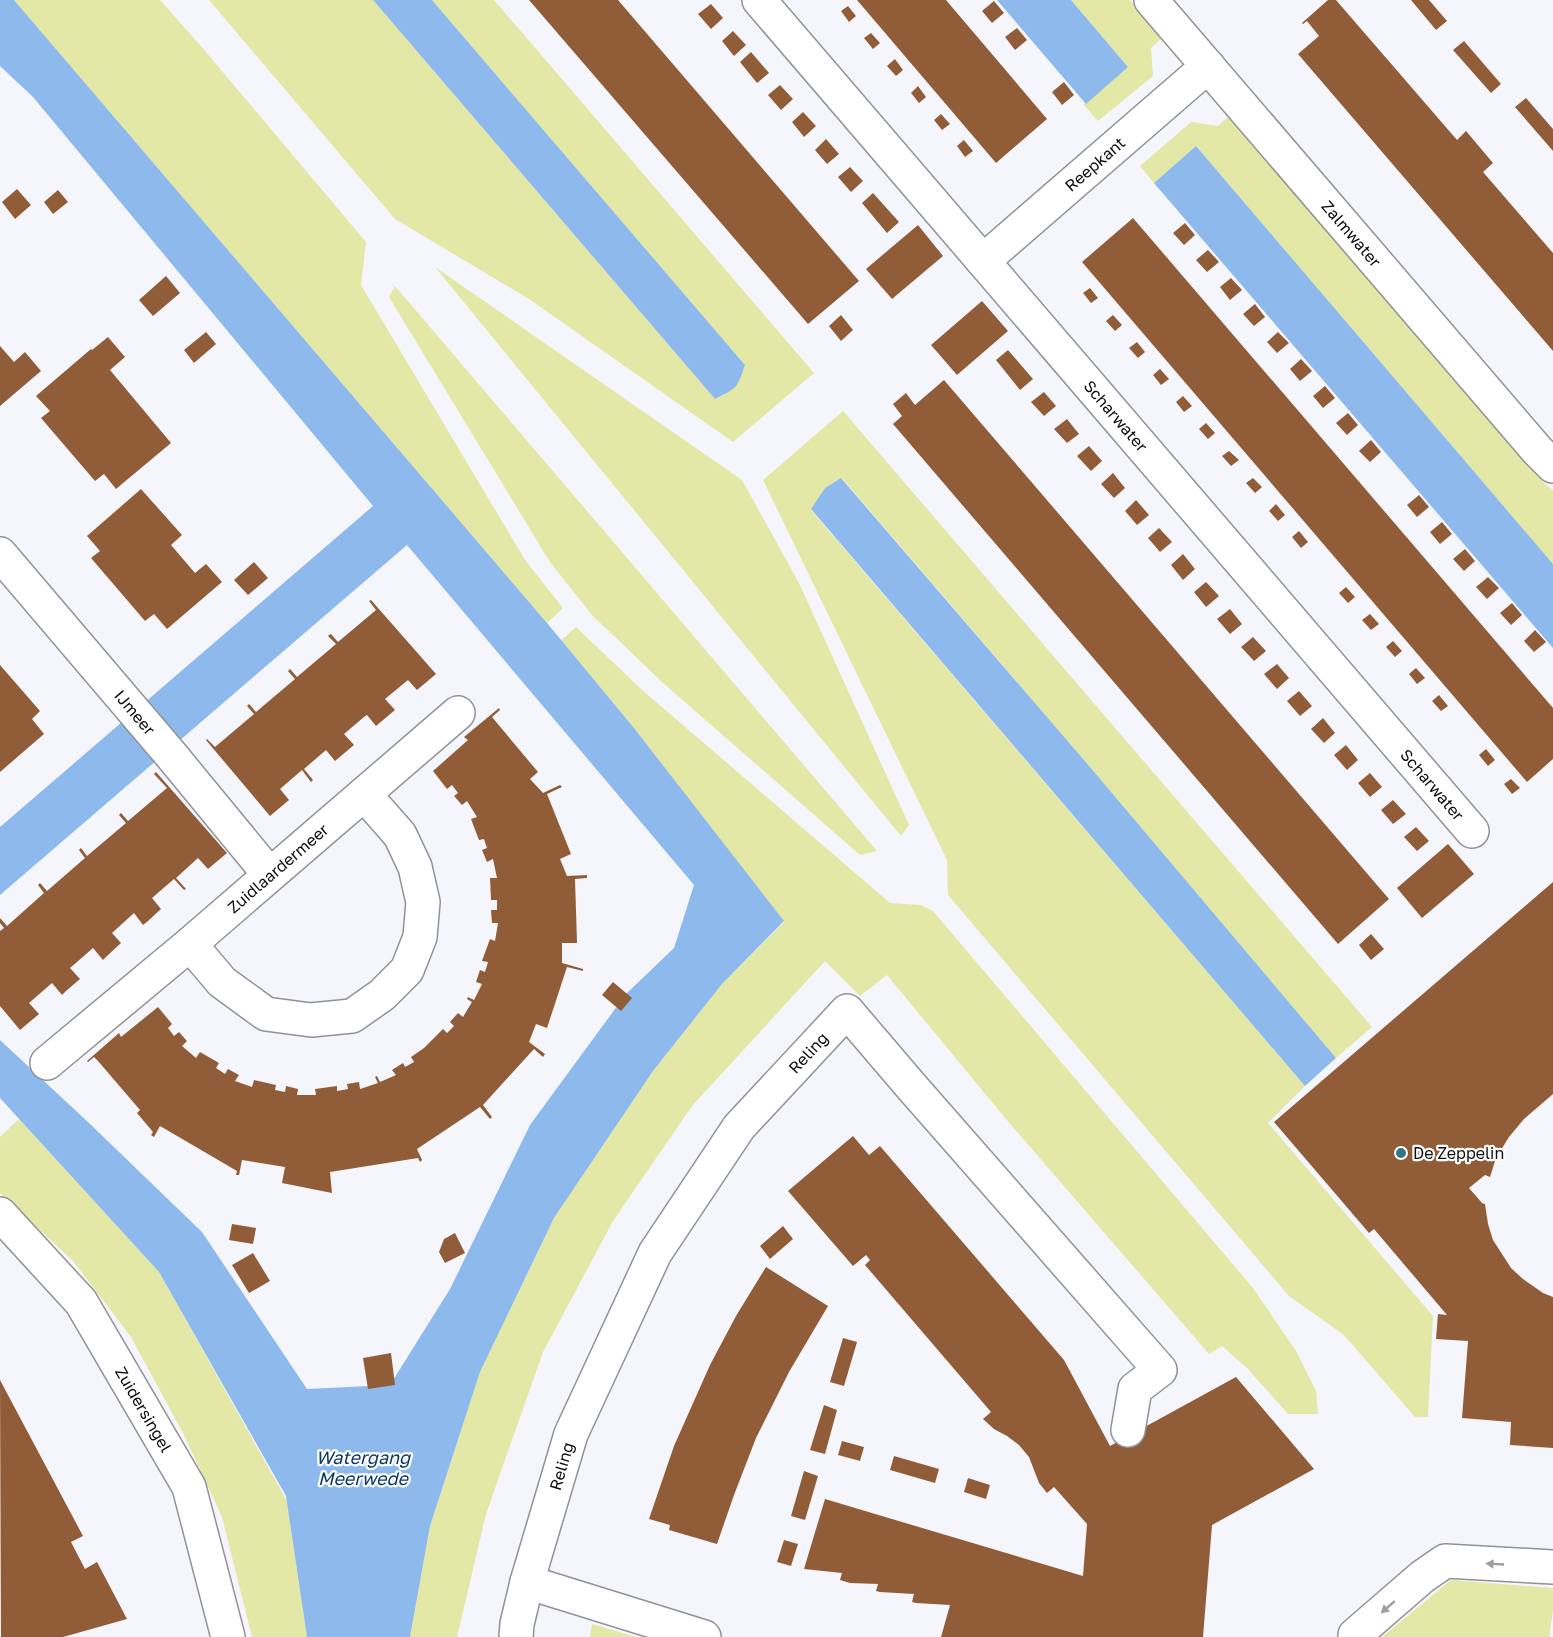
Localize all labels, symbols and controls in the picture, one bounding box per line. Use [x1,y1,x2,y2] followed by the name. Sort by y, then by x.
[1061,133,1129,196] street label: Reepkant
[1317,196,1386,271] street label: Zalmwater
[1080,376,1152,456] street label: Scharwater
[110,686,160,739] street label: IJmeer
[1396,745,1469,825] street label: Scharwater
[223,819,332,917] street label: Zuidlaardermeer
[784,1028,832,1078] street label: Reling
[1413,1143,1504,1163] place label: De Zeppelin
[1394,1146,1408,1160] marker: De Zeppelin
[111,1363,176,1456] street label: Zuidersingel
[545,1440,578,1493] street label: Reling
[316,1446,412,1489] water label: Watergang Meerwede
[1485,1560,1504,1569] one-way arrow
[1381,1600,1396,1613] one-way arrow

